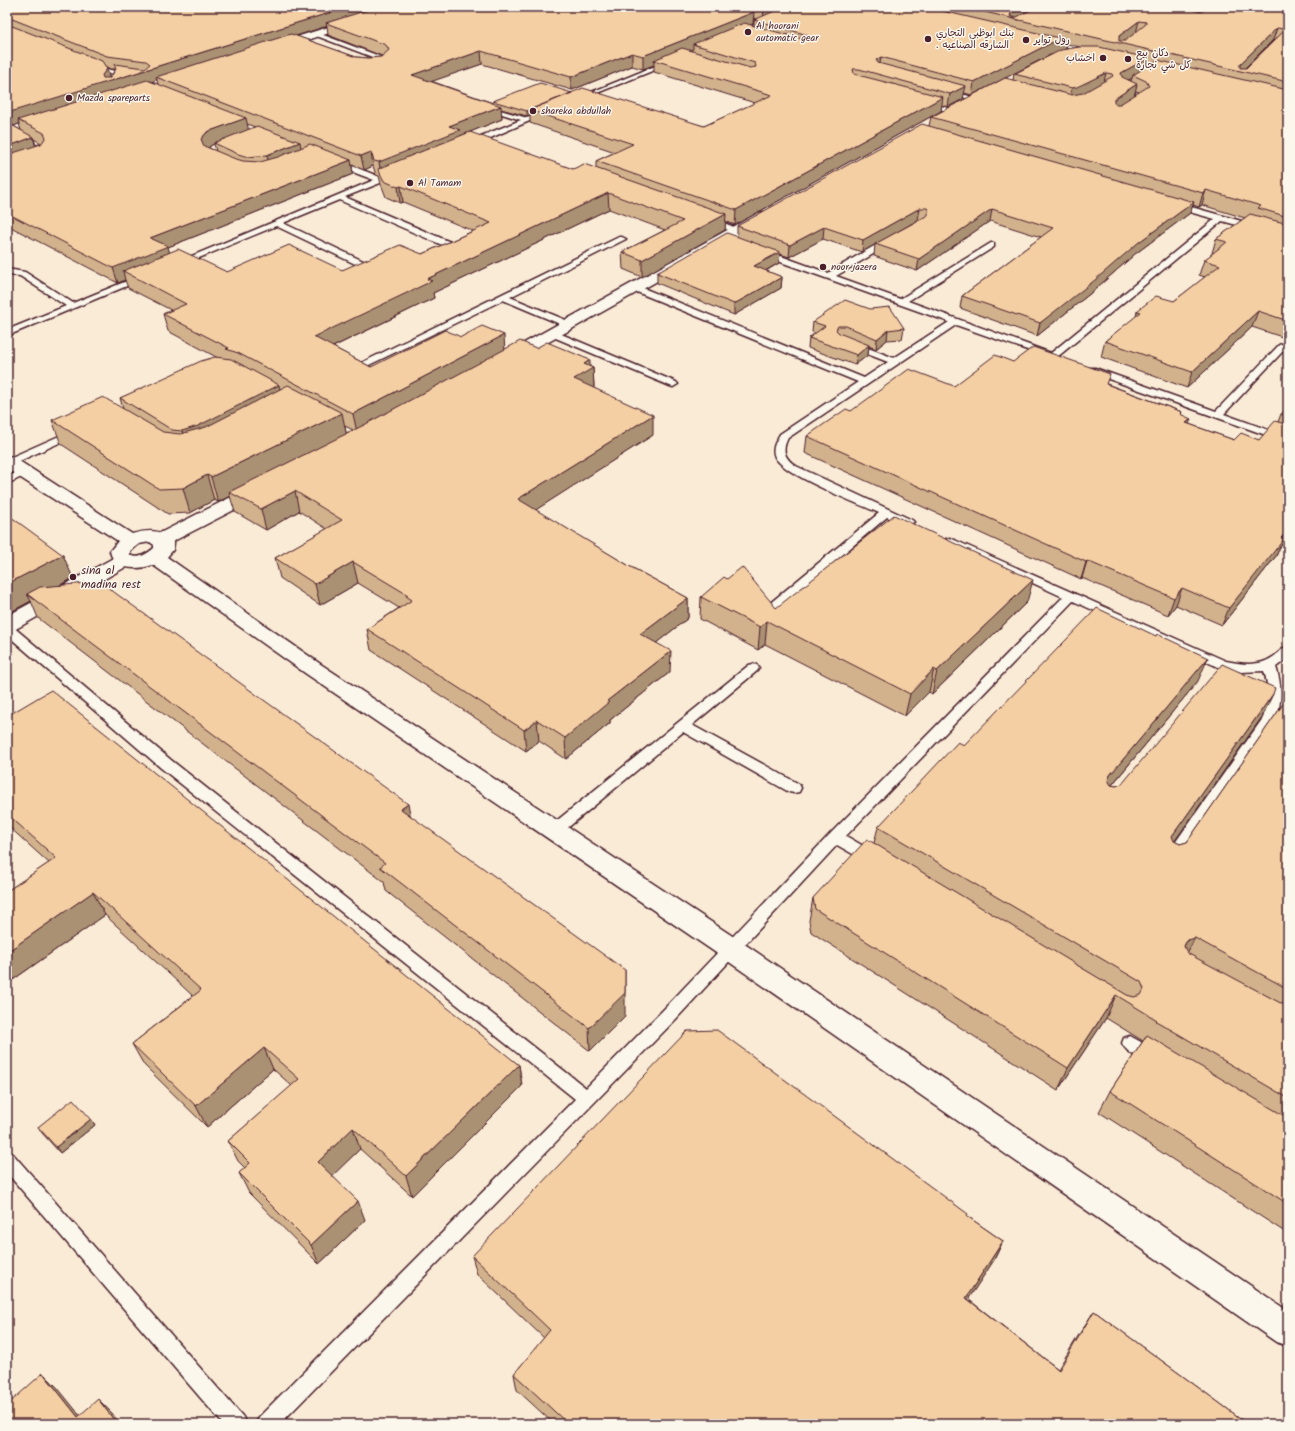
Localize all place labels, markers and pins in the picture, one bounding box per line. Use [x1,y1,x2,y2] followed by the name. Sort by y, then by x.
[756,18,819,46] place label: Al hoorani automatic gear
[936,25,1014,53] place label: بنك ابوظبي التجاري . الشارقه الصناعيه
[743,27,753,37] marker: Al hoorani automatic gear
[1033,32,1070,48] place label: رول تواير
[923,34,933,44] marker: بنك ابوظبي التجاري . الشارقه الصناعيه
[1021,35,1031,45] marker: رول تواير
[1136,45,1191,74] place label: دكان بيع كل شي نجارة
[1066,50,1095,66] place label: اخشاب
[1098,53,1108,63] marker: اخشاب
[1123,54,1133,64] marker: دكان بيع كل شي نجارة
[77,90,151,106] place label: Mazda spareparts
[64,93,74,103] marker: Mazda spareparts
[541,103,611,119] place label: shareka abdullah
[528,106,538,116] marker: shareka abdullah
[418,175,461,191] place label: Al Tamam
[405,178,415,188] marker: Al Tamam
[831,259,877,275] place label: noor jazera
[818,262,828,272] marker: noor jazera
[81,561,141,594] place label: sina al madina rest
[68,572,78,582] marker: sina al madina rest

